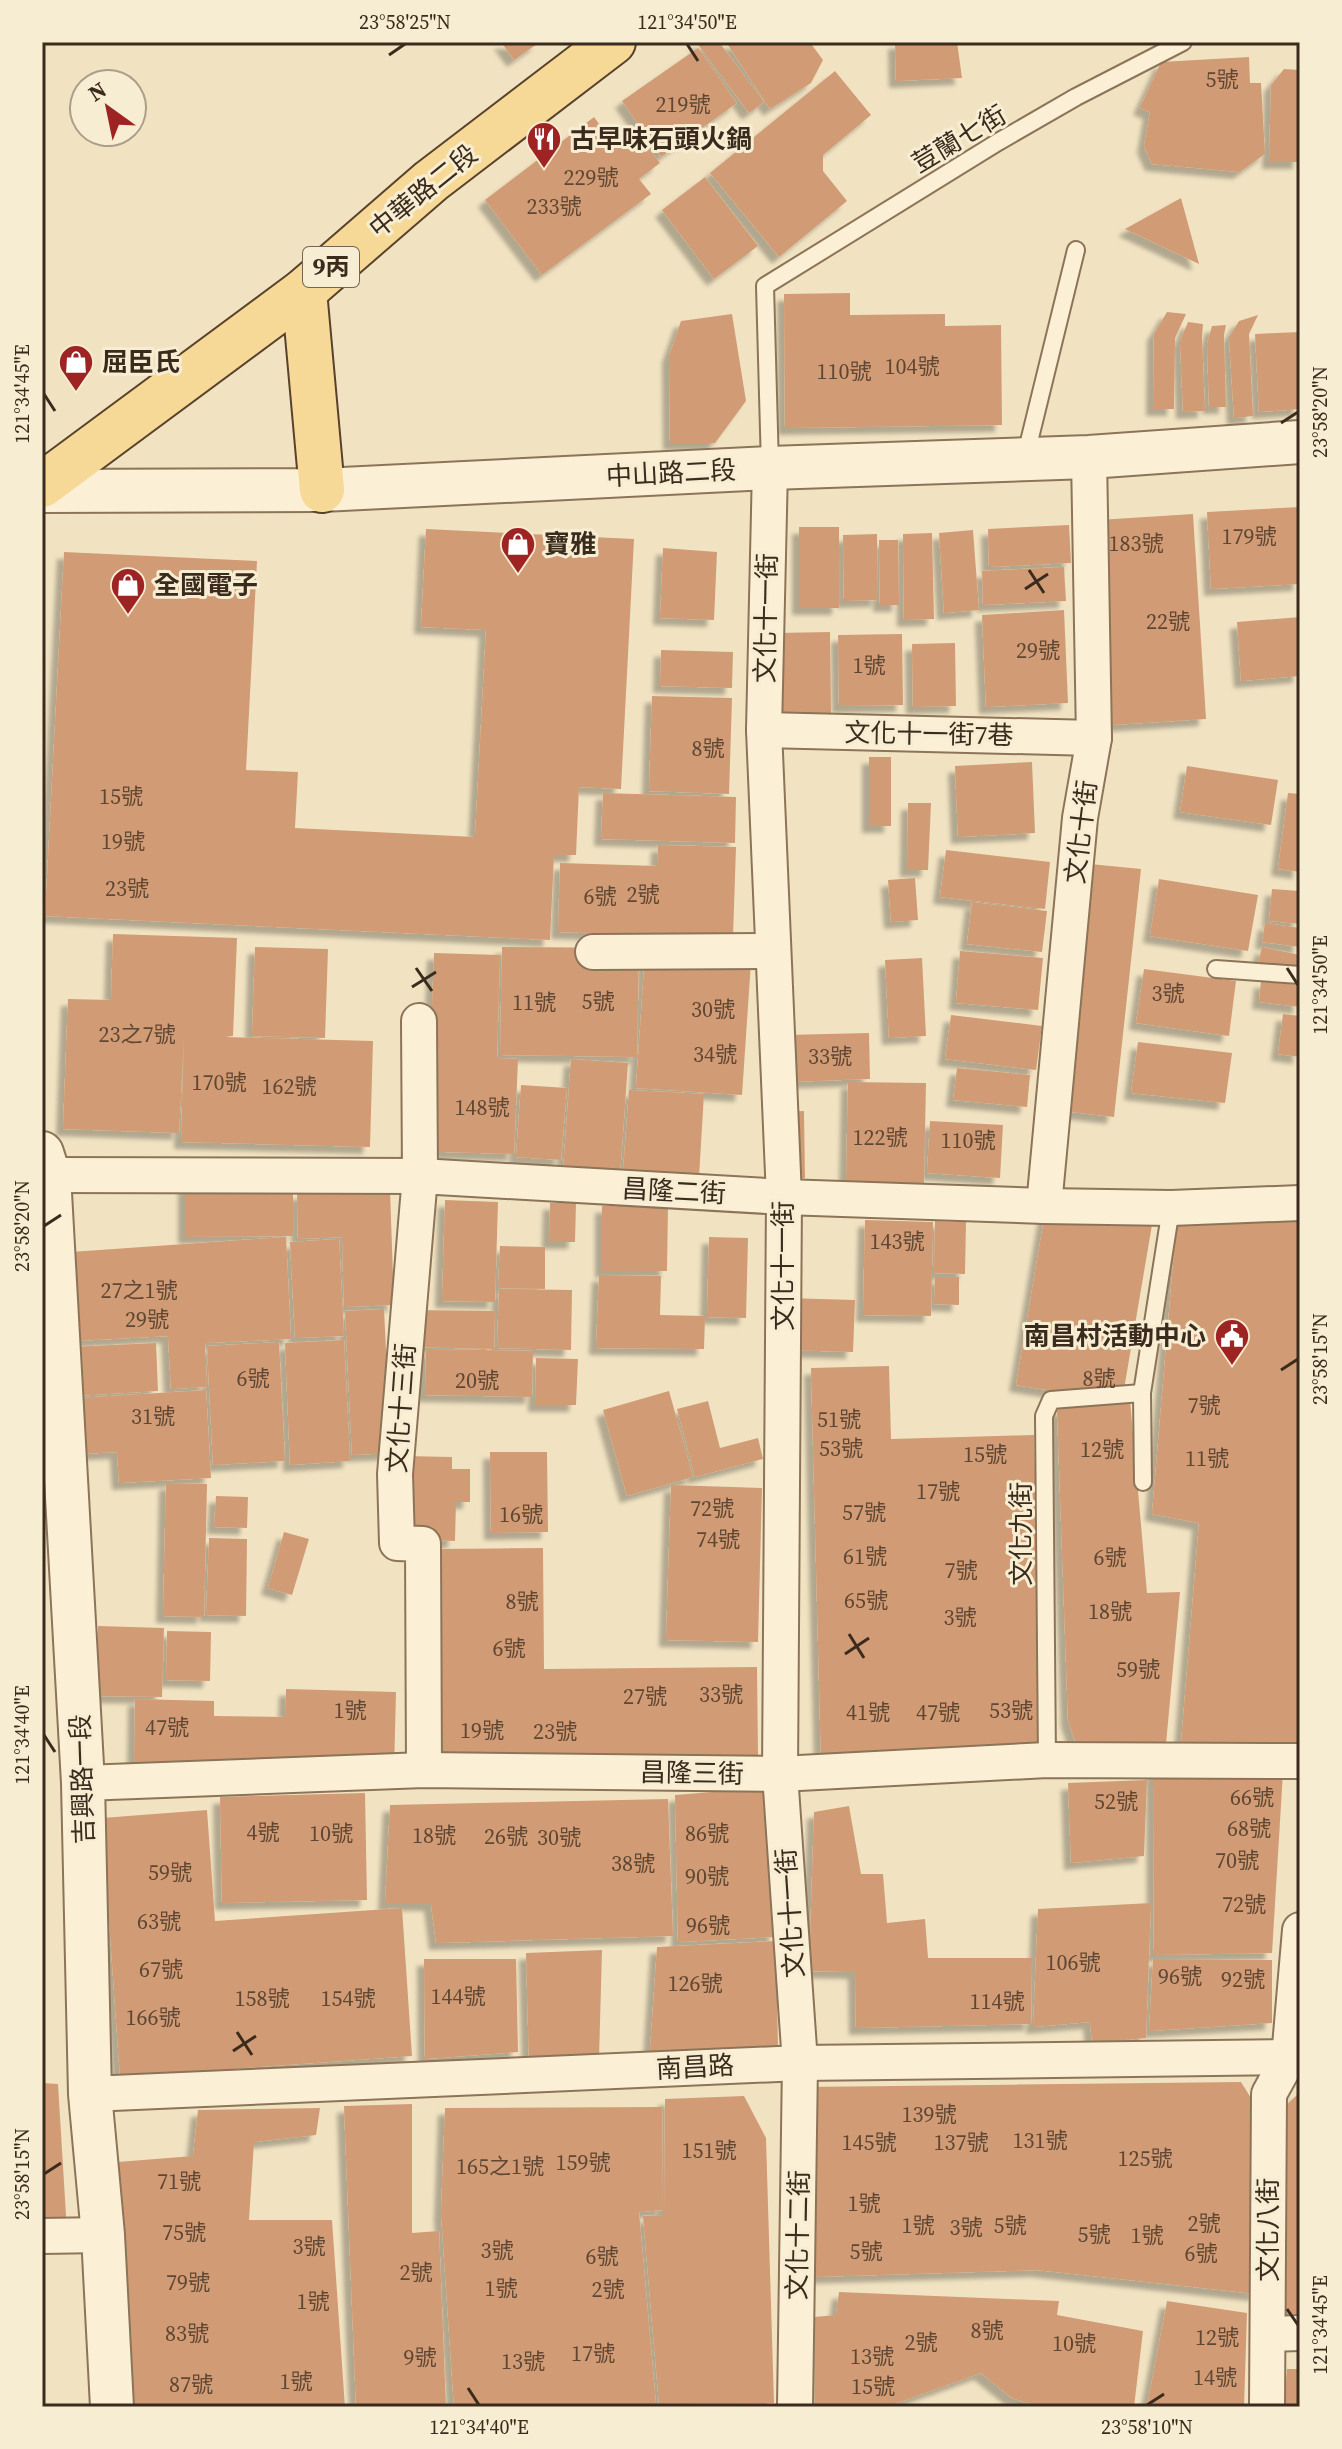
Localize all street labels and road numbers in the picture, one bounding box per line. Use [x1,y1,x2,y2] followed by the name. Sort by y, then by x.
[905,97,1013,181] street label: 荳蘭七街
[361,136,485,246] street label: 中華路二段
[303,247,359,287] road number: 9丙
[605,452,737,494] street label: 中山路二段
[747,553,785,683] street label: 文化十一街
[844,715,1014,753] street label: 文化十一街7巷
[1057,778,1105,886] street label: 文化十街
[621,1170,727,1212] street label: 昌隆二街
[765,1201,801,1331] street label: 文化十一街
[379,1342,423,1474] street label: 文化十三街
[1003,1482,1039,1586] street label: 文化九街
[62,1713,102,1845] street label: 吉興路一段
[640,1754,744,1792] street label: 昌隆三街
[768,1847,812,1979] street label: 文化十一街
[655,2047,735,2087] street label: 南昌路
[779,2170,817,2300] street label: 文化十二街
[1250,2178,1286,2282] street label: 文化八街

